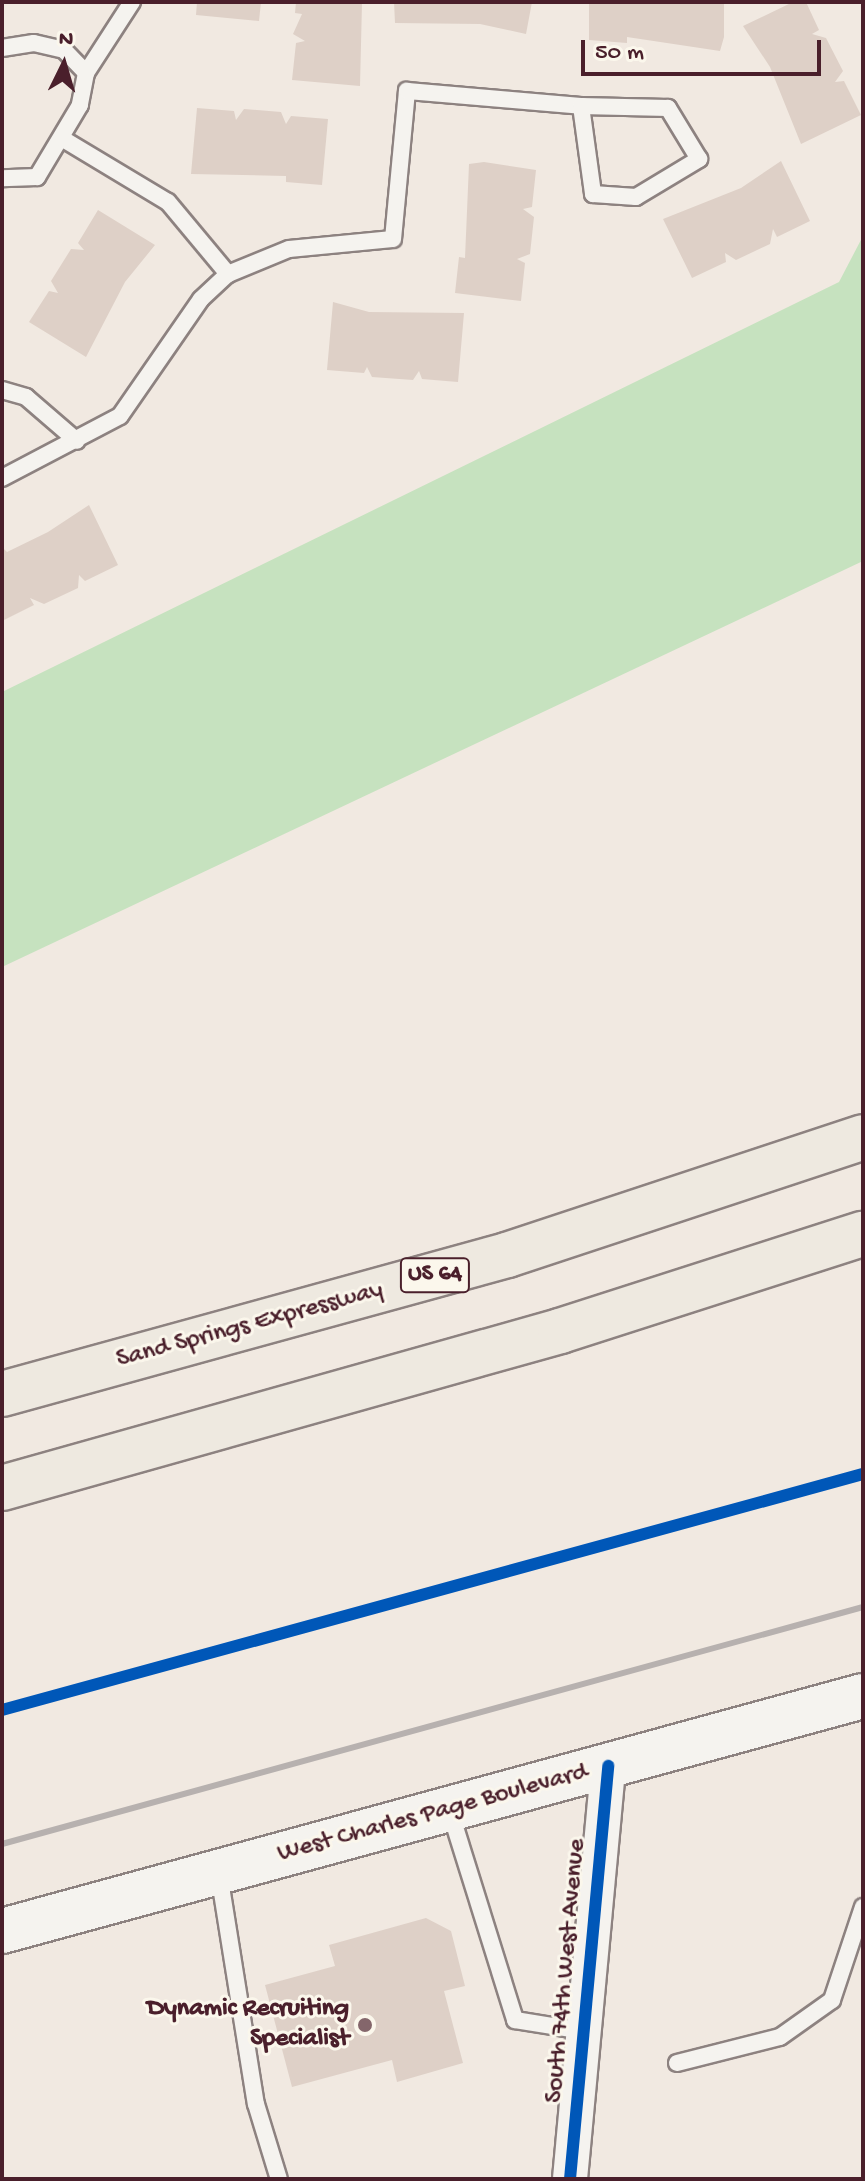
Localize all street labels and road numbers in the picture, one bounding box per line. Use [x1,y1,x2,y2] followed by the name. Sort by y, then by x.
[399,1255,471,1295] road number: US 64
[113,1275,387,1377] street label: Sand Springs Expressway
[274,1758,592,1870] street label: West Charles Page Boulevard
[540,1838,594,2104] street label: South 74th West Avenue

